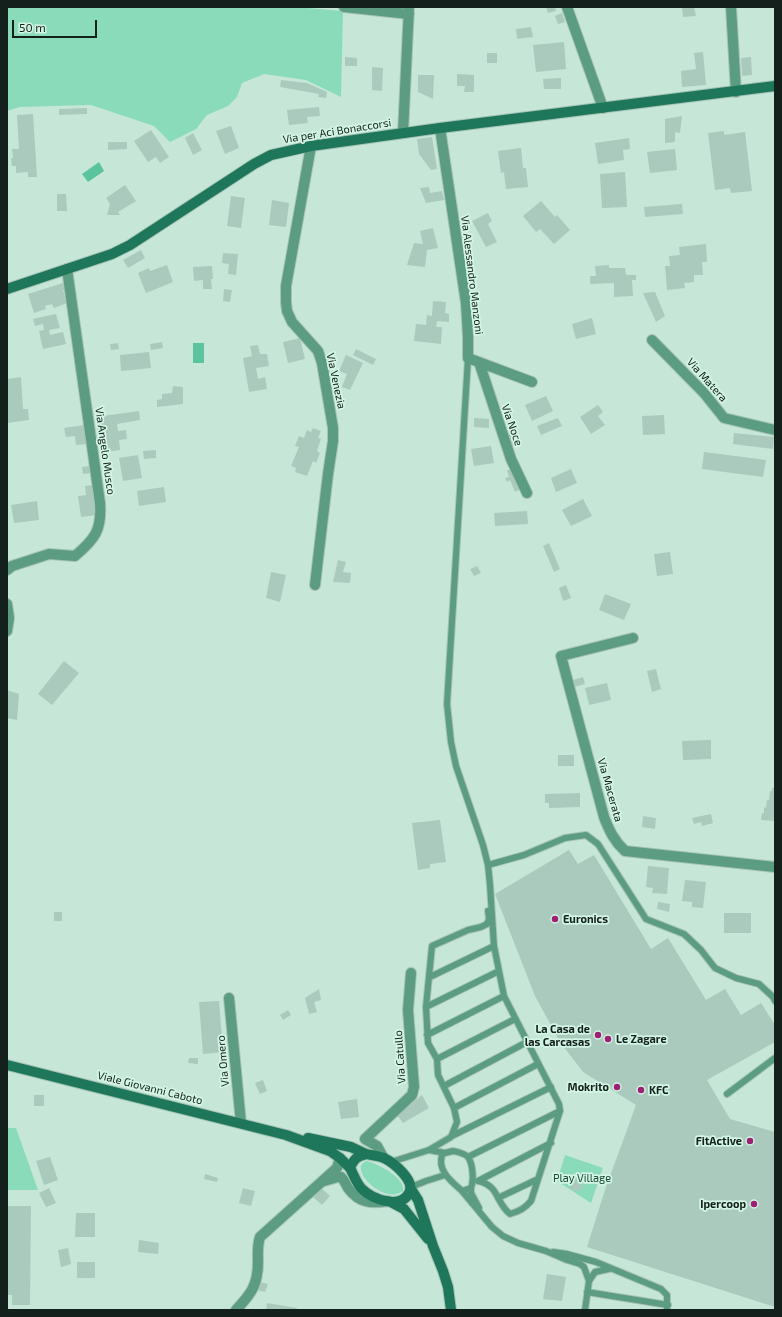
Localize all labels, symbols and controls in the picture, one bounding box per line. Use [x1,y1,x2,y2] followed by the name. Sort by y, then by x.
[14,12,99,38] scale bar
[19,20,46,34] text: 50 m
[282,116,392,146] street label: Via per Aci Bonaccorsi
[458,215,486,335] street label: Via Alessandro Manzoni
[324,352,348,410] street label: Via Venezia
[684,355,730,405] street label: Via Matera
[499,402,525,448] street label: Via Noce
[92,406,118,496] street label: Via Angelo Musco
[595,757,625,823] street label: Via Macerata
[563,912,608,926] place label: Euronics
[550,914,560,924] marker: Euronics
[525,1022,590,1048] place label: La Casa de las Carcasas
[392,1030,408,1084] street label: Via Catullo
[593,1030,603,1040] marker: La Casa de las Carcasas
[616,1032,667,1046] place label: Le Zagare
[603,1034,613,1044] marker: Le Zagare
[214,1035,232,1087] street label: Via Omero
[96,1069,204,1107] street label: Viale Giovanni Caboto
[568,1080,609,1094] place label: Mokrito
[612,1082,622,1092] marker: Mokrito
[649,1083,669,1097] place label: KFC
[636,1085,646,1095] marker: KFC
[696,1134,742,1148] place label: FitActive
[745,1136,755,1146] marker: FitActive
[553,1171,611,1185] park label: Play Village
[700,1197,746,1211] place label: Ipercoop
[749,1199,759,1209] marker: Ipercoop

